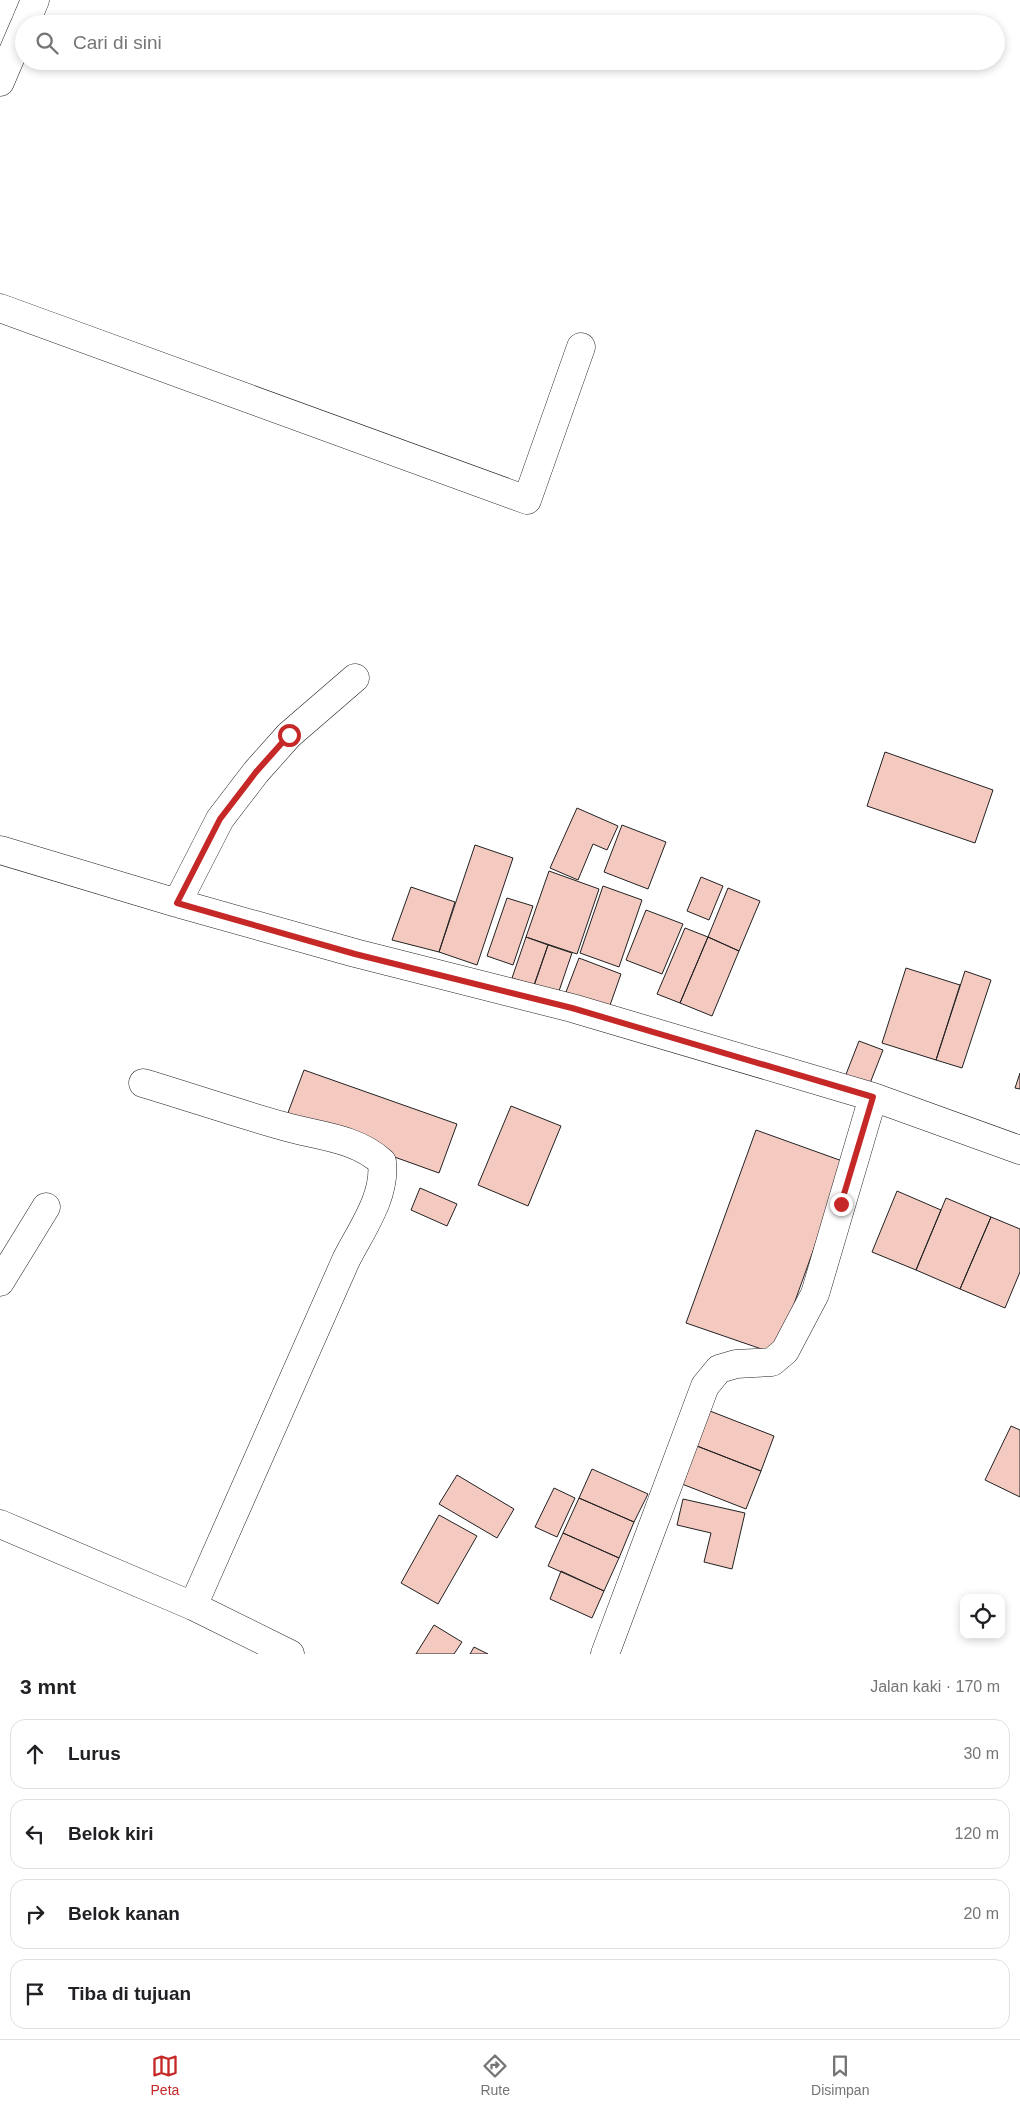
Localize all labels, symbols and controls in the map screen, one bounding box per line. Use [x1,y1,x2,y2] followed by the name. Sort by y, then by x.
[15,15,1005,70] search box
[33,29,61,57] icon: search
[73,32,162,53] text: Cari di sini
[278,724,301,747] route start
[830,1193,853,1216] route end
[960,1594,1005,1639] map controls
[960,1594,1005,1639] button: locate
[20,1675,76,1698] text: 3 mnt
[870,1678,1000,1695] text: Jalan kaki · 170 m
[21,1740,49,1768] icon: ahead
[68,1743,121,1764] text: Lurus
[963,1745,999,1762] text: 30 m
[21,1820,49,1848] icon: left
[68,1823,154,1844] text: Belok kiri
[955,1825,999,1842] text: 120 m
[21,1900,49,1928] icon: right
[68,1903,180,1924] text: Belok kanan
[963,1905,999,1922] text: 20 m
[21,1980,49,2008] icon: arrive
[68,1983,191,2004] text: Tiba di tujuan
[151,2052,179,2098] tab: Peta
[480,2052,510,2098] tab: Rute
[811,2052,869,2098] tab: Disimpan

